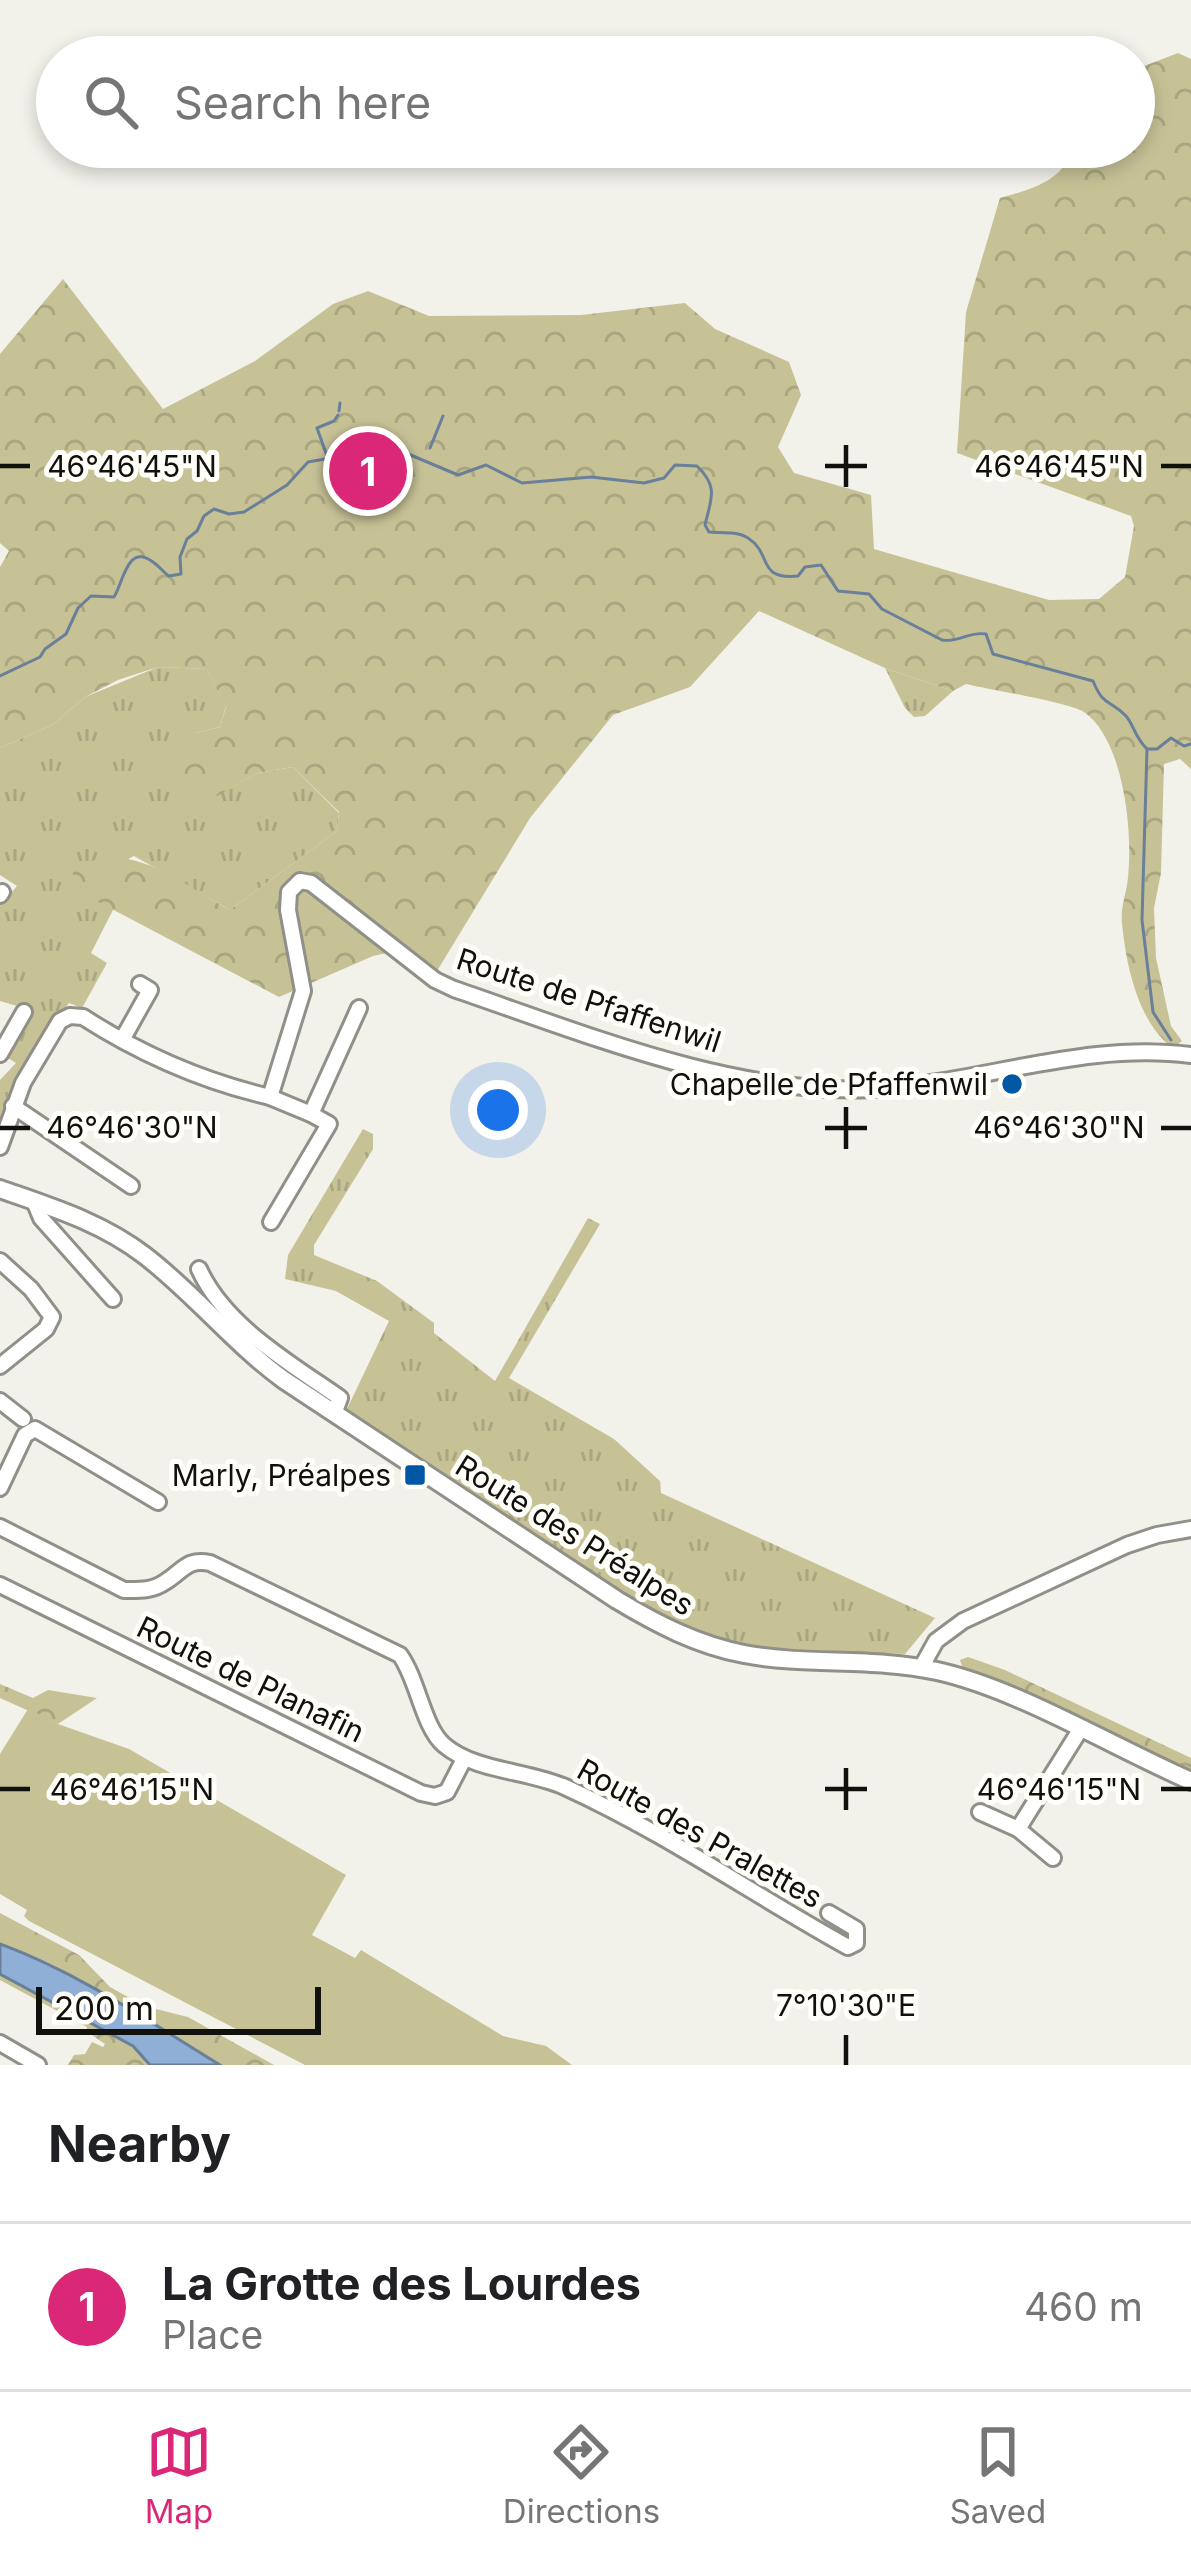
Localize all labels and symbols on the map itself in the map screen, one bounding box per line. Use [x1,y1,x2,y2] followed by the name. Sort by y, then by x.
[329,426,407,516] pin: 1
[47,448,217,484] text: 46°46'45"N
[974,448,1144,484] text: 46°46'45"N
[452,940,726,1060] street label: Route de Pfaffenwil
[670,1066,988,1102] place label: Chapelle de Pfaffenwil
[999,1071,1025,1097] marker: Chapelle de Pfaffenwil
[468,1080,528,1140] your location
[46,1109,218,1145] text: 46°46'30"N
[973,1109,1145,1145] text: 46°46'30"N
[449,1447,701,1623] street label: Route des Préalpes
[172,1457,391,1493] place label: Marly, Préalpes
[402,1462,428,1488] marker: Marly, Préalpes
[132,1608,370,1750] street label: Route de Planafin
[571,1751,829,1915] street label: Route des Pralettes
[50,1771,214,1807] text: 46°46'15"N
[977,1771,1141,1807] text: 46°46'15"N
[36,1981,321,2034] scale bar
[776,1987,916,2023] text: 7°10'30"E

